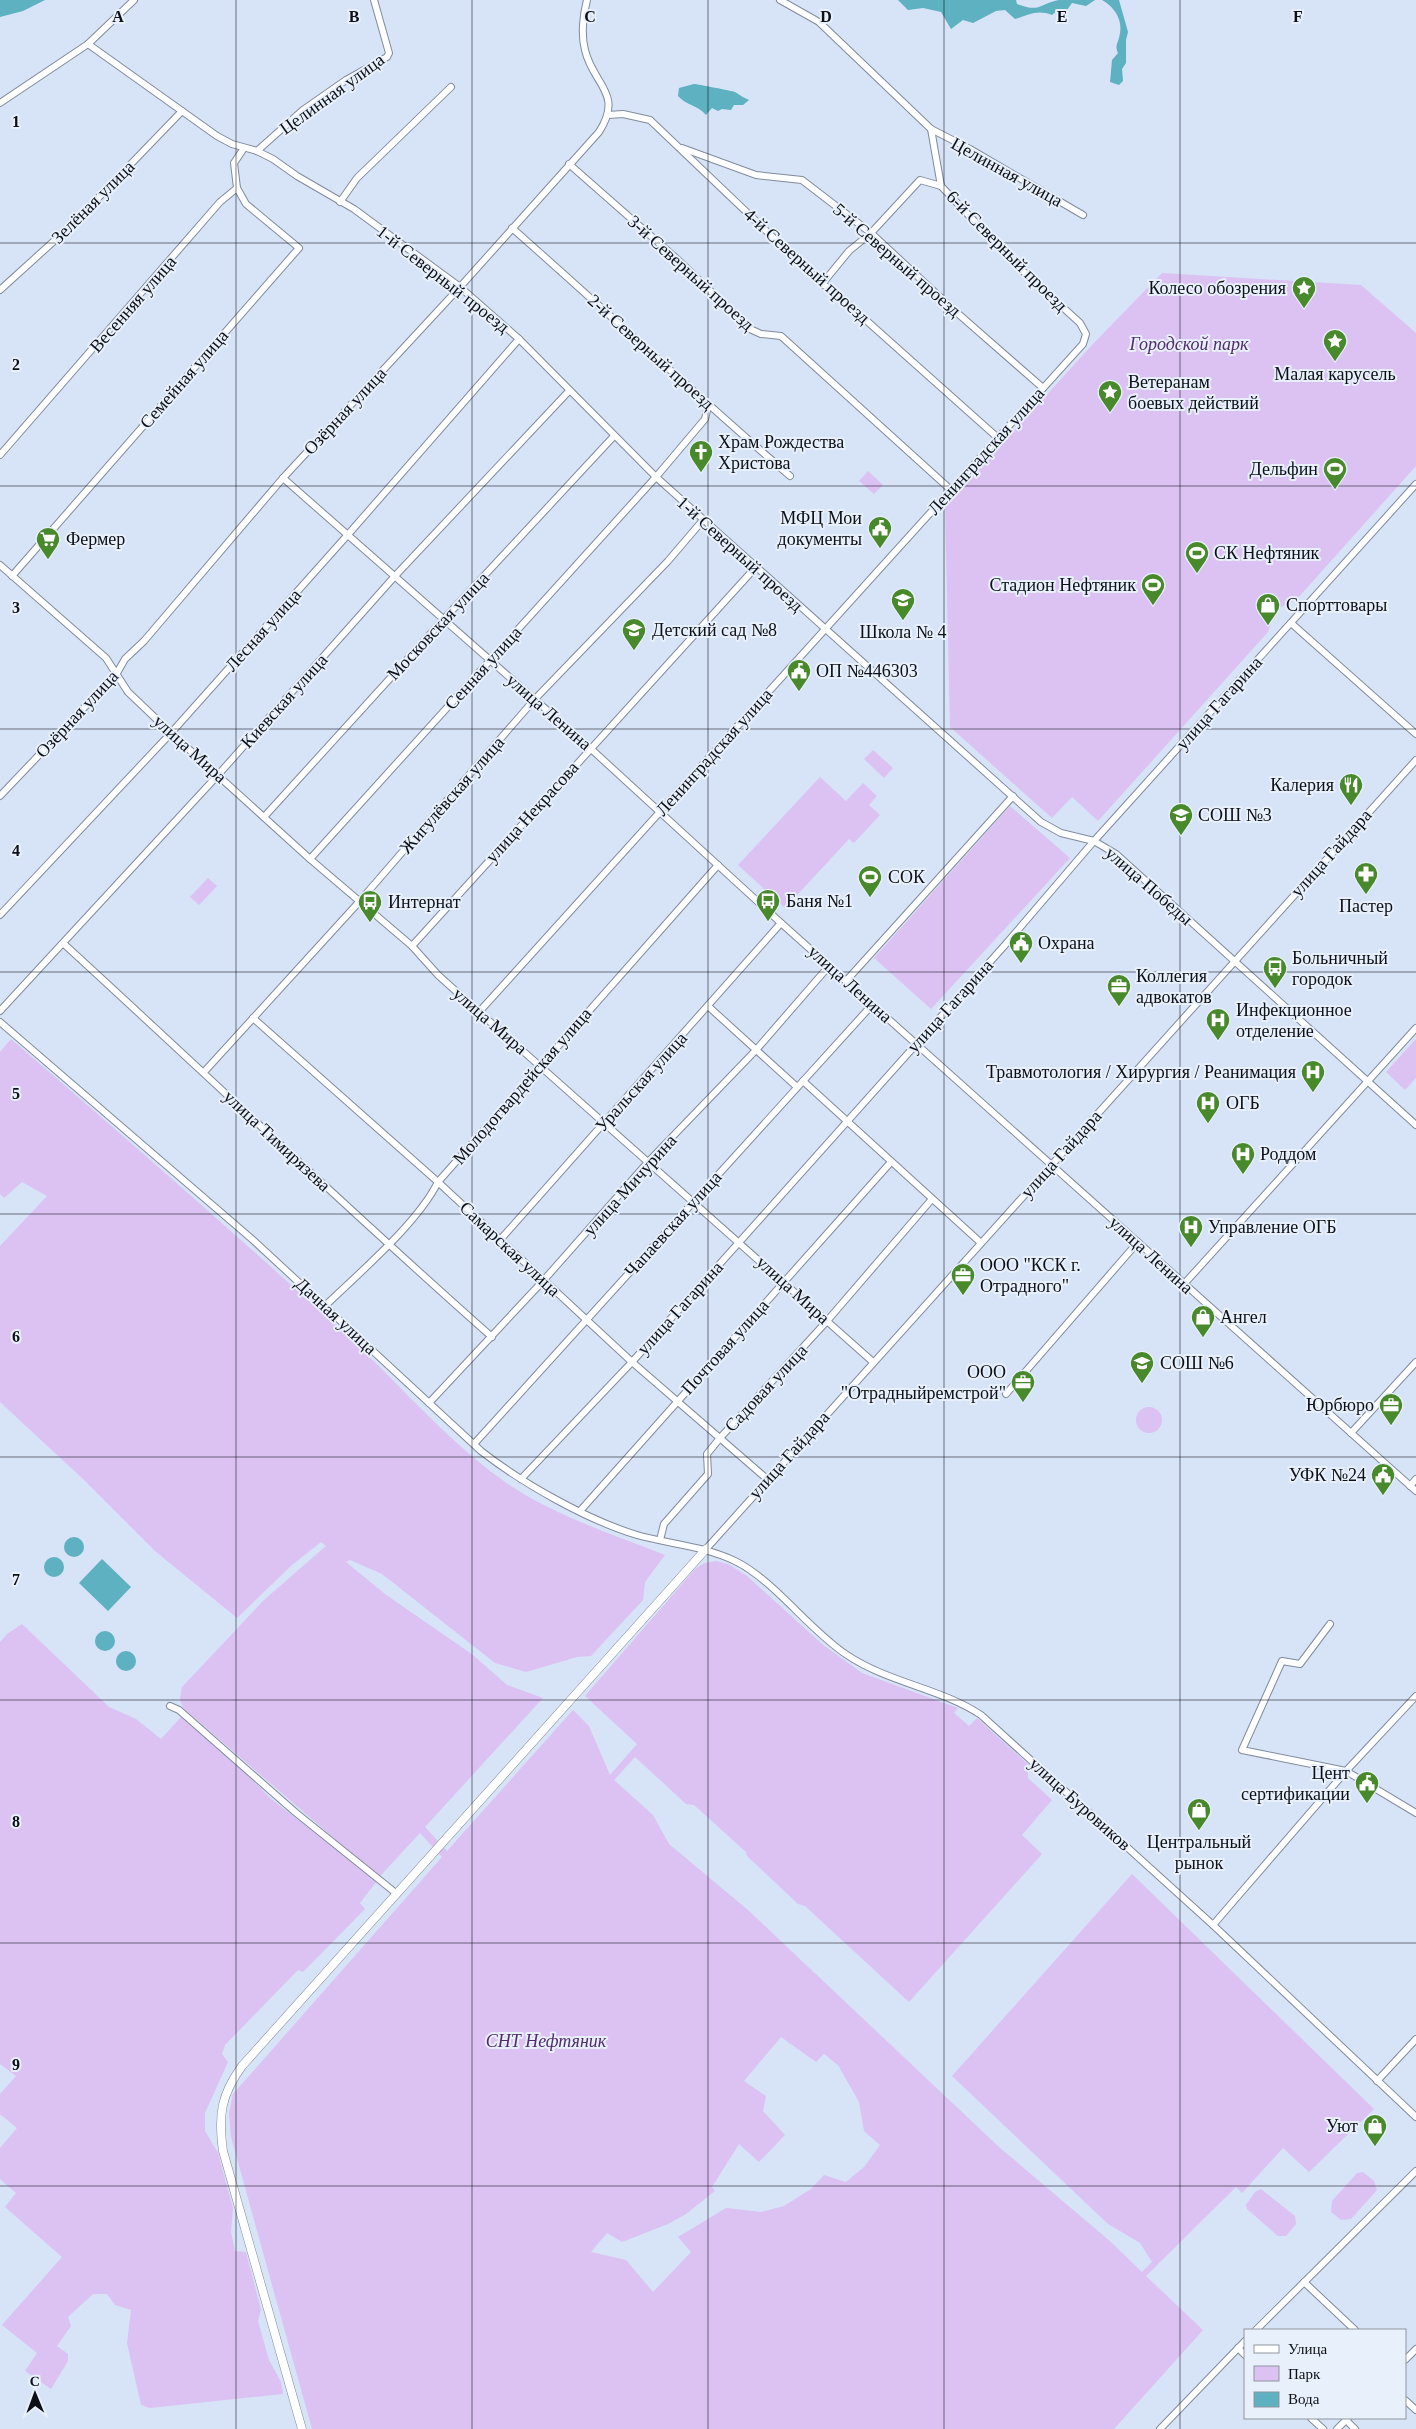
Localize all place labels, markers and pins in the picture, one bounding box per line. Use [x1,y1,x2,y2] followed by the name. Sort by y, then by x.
[1291,275,1317,309] place icon: Колесо обозрения
[1148,278,1286,298] place label: Колесо обозрения
[1322,328,1348,362] place icon: Малая карусель
[1274,364,1396,384] place label: Малая карусель
[1128,372,1259,413] place label: Ветеранам боевых действий
[1097,379,1123,413] place icon: Ветеранам боевых действий
[718,432,844,473] place label: Храм Рождества Христова
[688,439,714,473] church icon: Храм Рождества Христова
[1322,456,1348,490] sports icon: Дельфин
[1249,459,1318,479] place label: Дельфин
[778,508,862,549] place label: МФЦ Мои документы
[867,515,893,549] public building icon: МФЦ Мои документы
[35,526,61,560] supermarket icon: Фермер
[66,529,125,549] place label: Фермер
[1184,540,1210,574] sports icon: СК Нефтяник
[1214,543,1320,563] place label: СК Нефтяник
[1140,572,1166,606] sports icon: Стадион Нефтяник
[989,575,1136,595] place label: Стадион Нефтяник
[890,587,916,621] school or university icon: Школа № 4
[1255,592,1281,626] shop icon: Спорттовары
[1286,595,1387,615] place label: Спорттовары
[621,617,647,651] school or university icon: Детский сад №8
[652,620,777,640] place label: Детский сад №8
[860,622,946,642] place label: Школа № 4
[786,658,812,692] public building icon: ОП №446303
[816,661,918,681] place label: ОП №446303
[1338,772,1364,806] restaurant icon: Калерия
[1270,775,1334,795] place label: Калерия
[1168,802,1194,836] school or university icon: СОШ №3
[1198,805,1272,825] place label: СОШ №3
[1353,861,1379,895] pharmacy icon: Пастер
[857,864,883,898] sports icon: СОК
[888,867,926,887] place label: СОК
[755,888,781,922] bus stop icon: Баня №1
[357,889,383,923] bus stop icon: Интернат
[786,891,853,911] place label: Баня №1
[388,892,461,912] place label: Интернат
[1339,896,1393,916] place label: Пастер
[1008,930,1034,964] public building icon: Охрана
[1038,933,1095,953] place label: Охрана
[1292,948,1388,989] place label: Больничный городок
[1262,955,1288,989] bus stop icon: Больничный городок
[1136,966,1212,1007] place label: Коллегия адвокатов
[1106,973,1132,1007] office icon: Коллегия адвокатов
[1236,1000,1352,1041] place label: Инфекционное отделение
[1205,1007,1231,1041] hospital icon: Инфекционное отделение
[1300,1059,1326,1093] hospital icon: Травмотология / Хирургия / Реанимация
[986,1062,1296,1082] place label: Травмотология / Хирургия / Реанимация
[1195,1090,1221,1124] hospital icon: ОГБ
[1226,1093,1260,1113] place label: ОГБ
[1230,1141,1256,1175] hospital icon: Роддом
[1260,1144,1316,1164] place label: Роддом
[1178,1214,1204,1248] hospital icon: Управление ОГБ
[1208,1217,1337,1237] place label: Управление ОГБ
[980,1255,1081,1296] place label: ООО "КСК г. Отрадного"
[950,1262,976,1296] office icon: ООО "КСК г. Отрадного"
[1190,1304,1216,1338] shop icon: Ангел
[1220,1307,1267,1327] place label: Ангел
[1129,1350,1155,1384] school or university icon: СОШ №6
[1160,1353,1234,1373] place label: СОШ №6
[841,1362,1006,1403] place label: ООО "Отрадныйремстрой"
[1010,1369,1036,1403] office icon: ООО "Отрадныйремстрой"
[1378,1392,1404,1426] office icon: Юрбюро
[1306,1395,1374,1415] place label: Юрбюро
[1370,1462,1396,1496] public building icon: УФК №24
[1289,1465,1366,1485] place label: УФК №24
[1241,1763,1350,1804] place label: Цент сертификации
[1354,1770,1380,1804] public building icon: Цент сертификации
[1186,1797,1212,1831] shop icon: Центральный рынок
[1147,1832,1252,1873] place label: Центральный рынок
[1362,2113,1388,2147] shop icon: Уют
[1326,2116,1358,2136] place label: Уют

